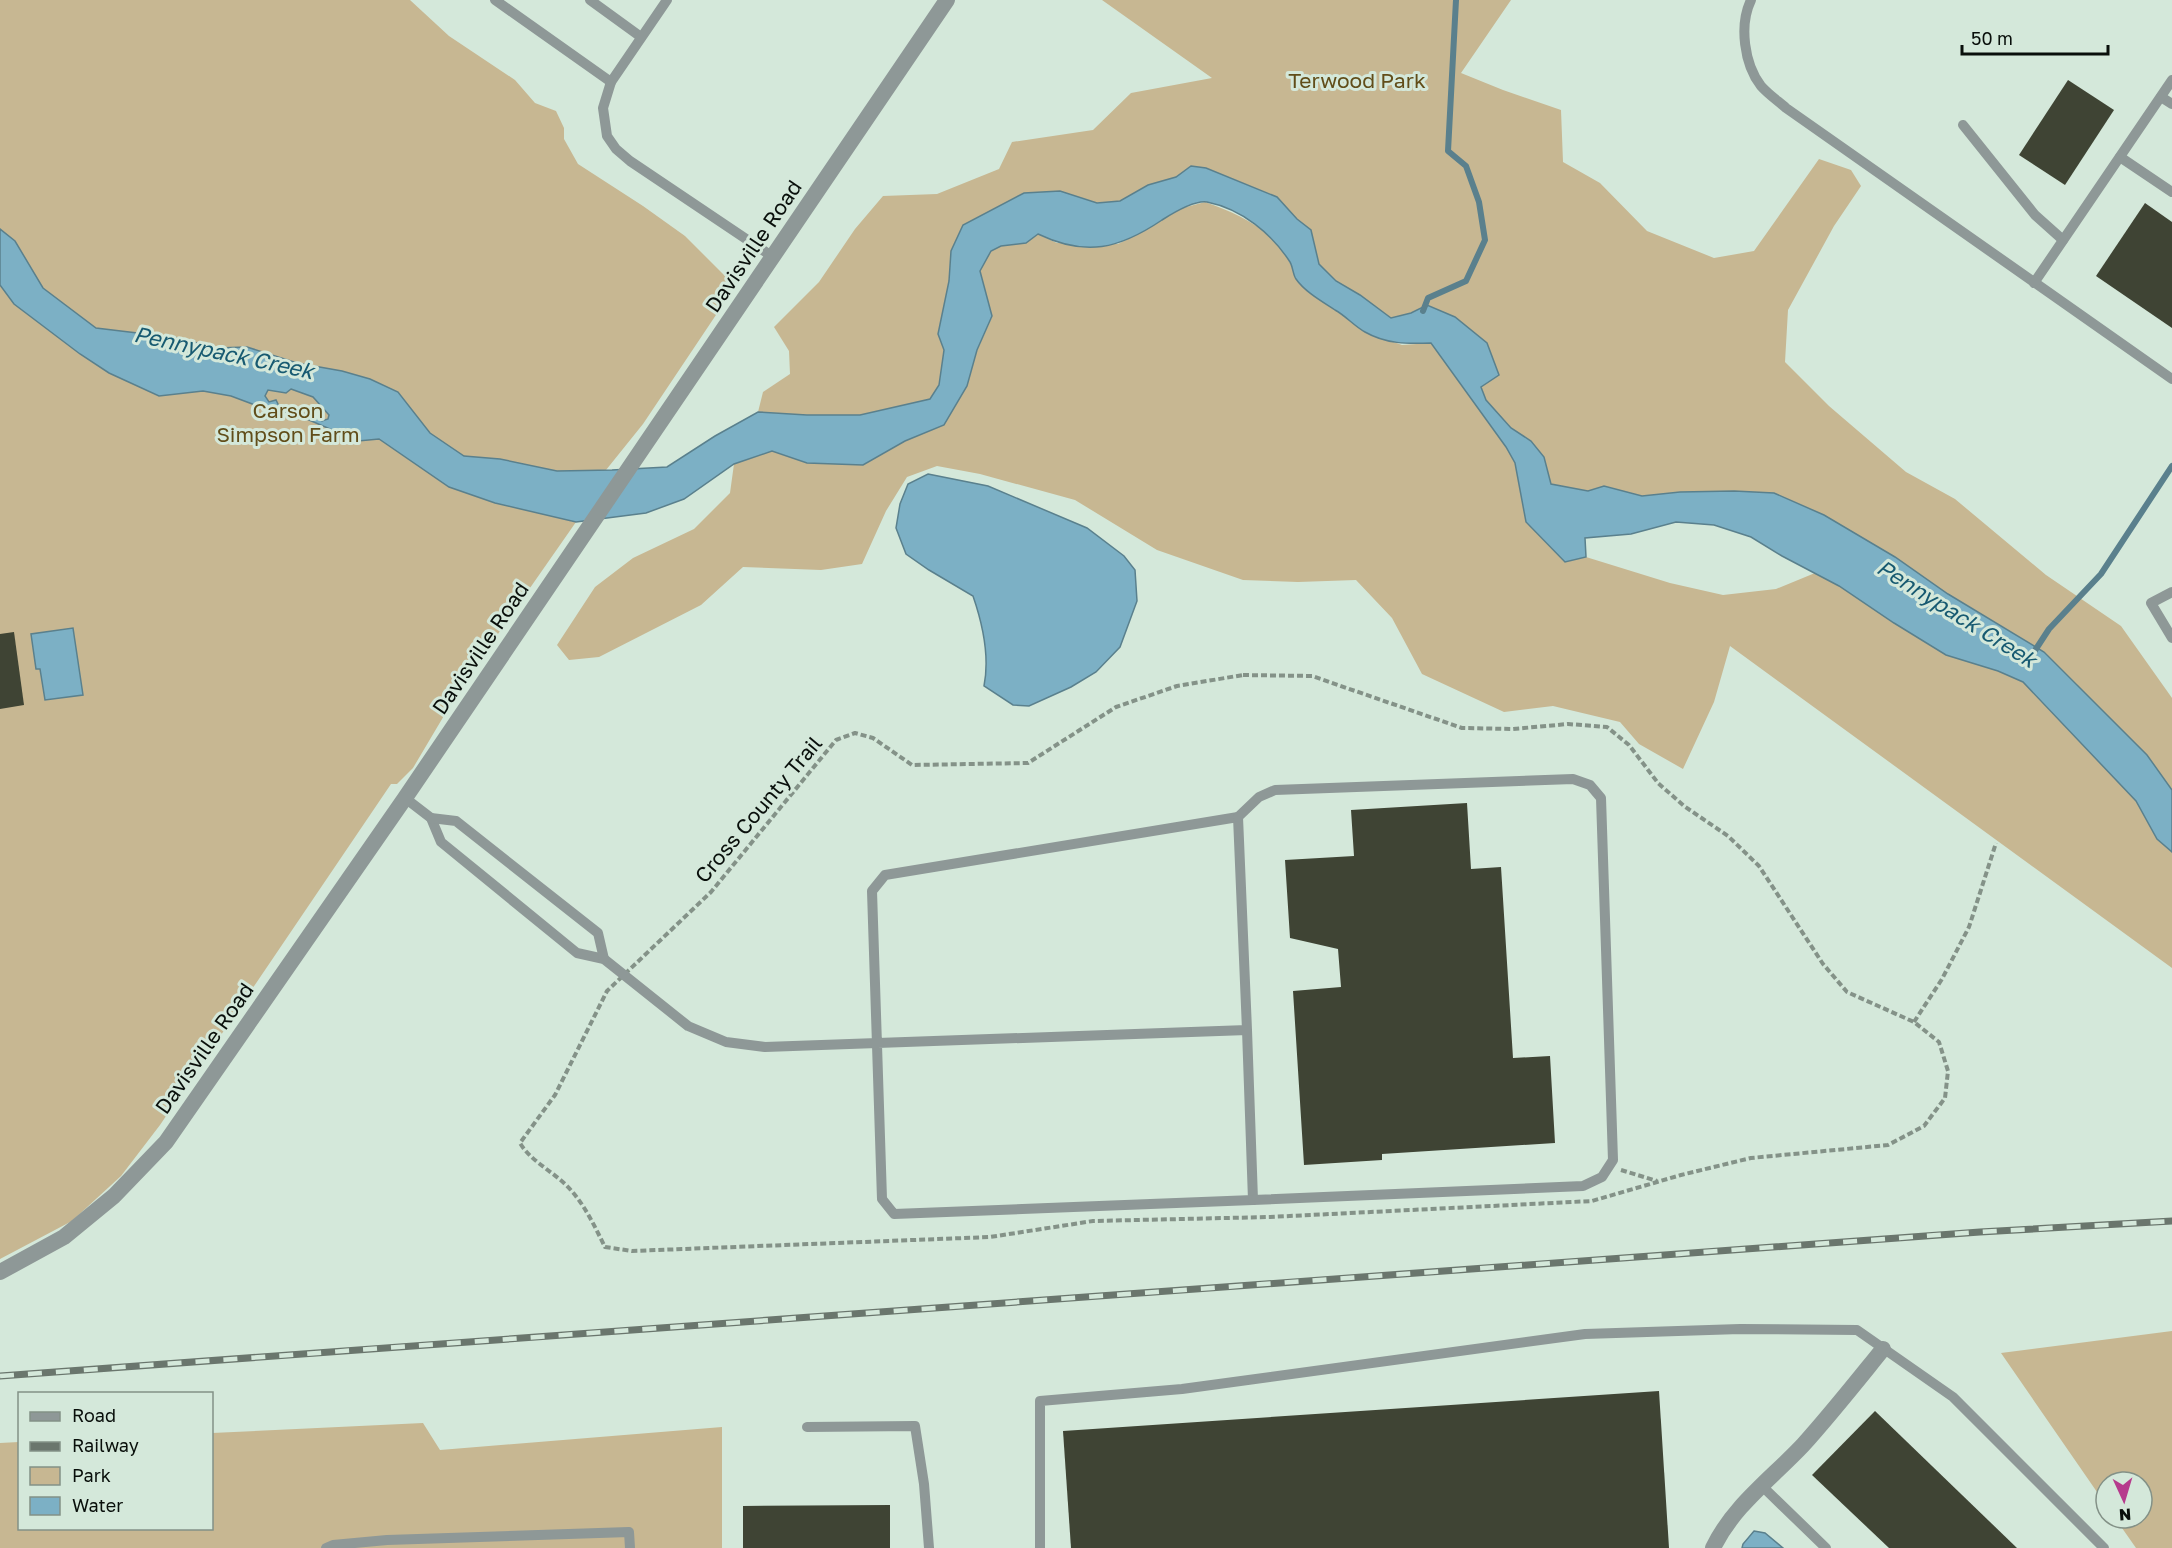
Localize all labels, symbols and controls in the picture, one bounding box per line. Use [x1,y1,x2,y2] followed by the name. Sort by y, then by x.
[1962,18,2108,56] scale bar
[1971,27,2013,49] text: 50 m
[1288,67,1426,93] park label: Terwood Park
[699,175,807,317] street label: Davisville Road
[132,320,319,385] water label: Pennypack Creek
[216,397,360,447] park label: Carson Simpson Farm
[1872,553,2044,674] water label: Pennypack Creek
[426,577,534,719] street label: Davisville Road
[689,730,827,888] street label: Cross County Trail
[149,977,259,1119] street label: Davisville Road
[18,1392,213,1530] legend
[72,1404,116,1426] text: Road
[72,1434,139,1456] text: Railway
[72,1464,111,1486] text: Park
[2094,1470,2154,1530] north arrow
[72,1494,123,1516] text: Water
[2118,1505,2132,1525] text: N

